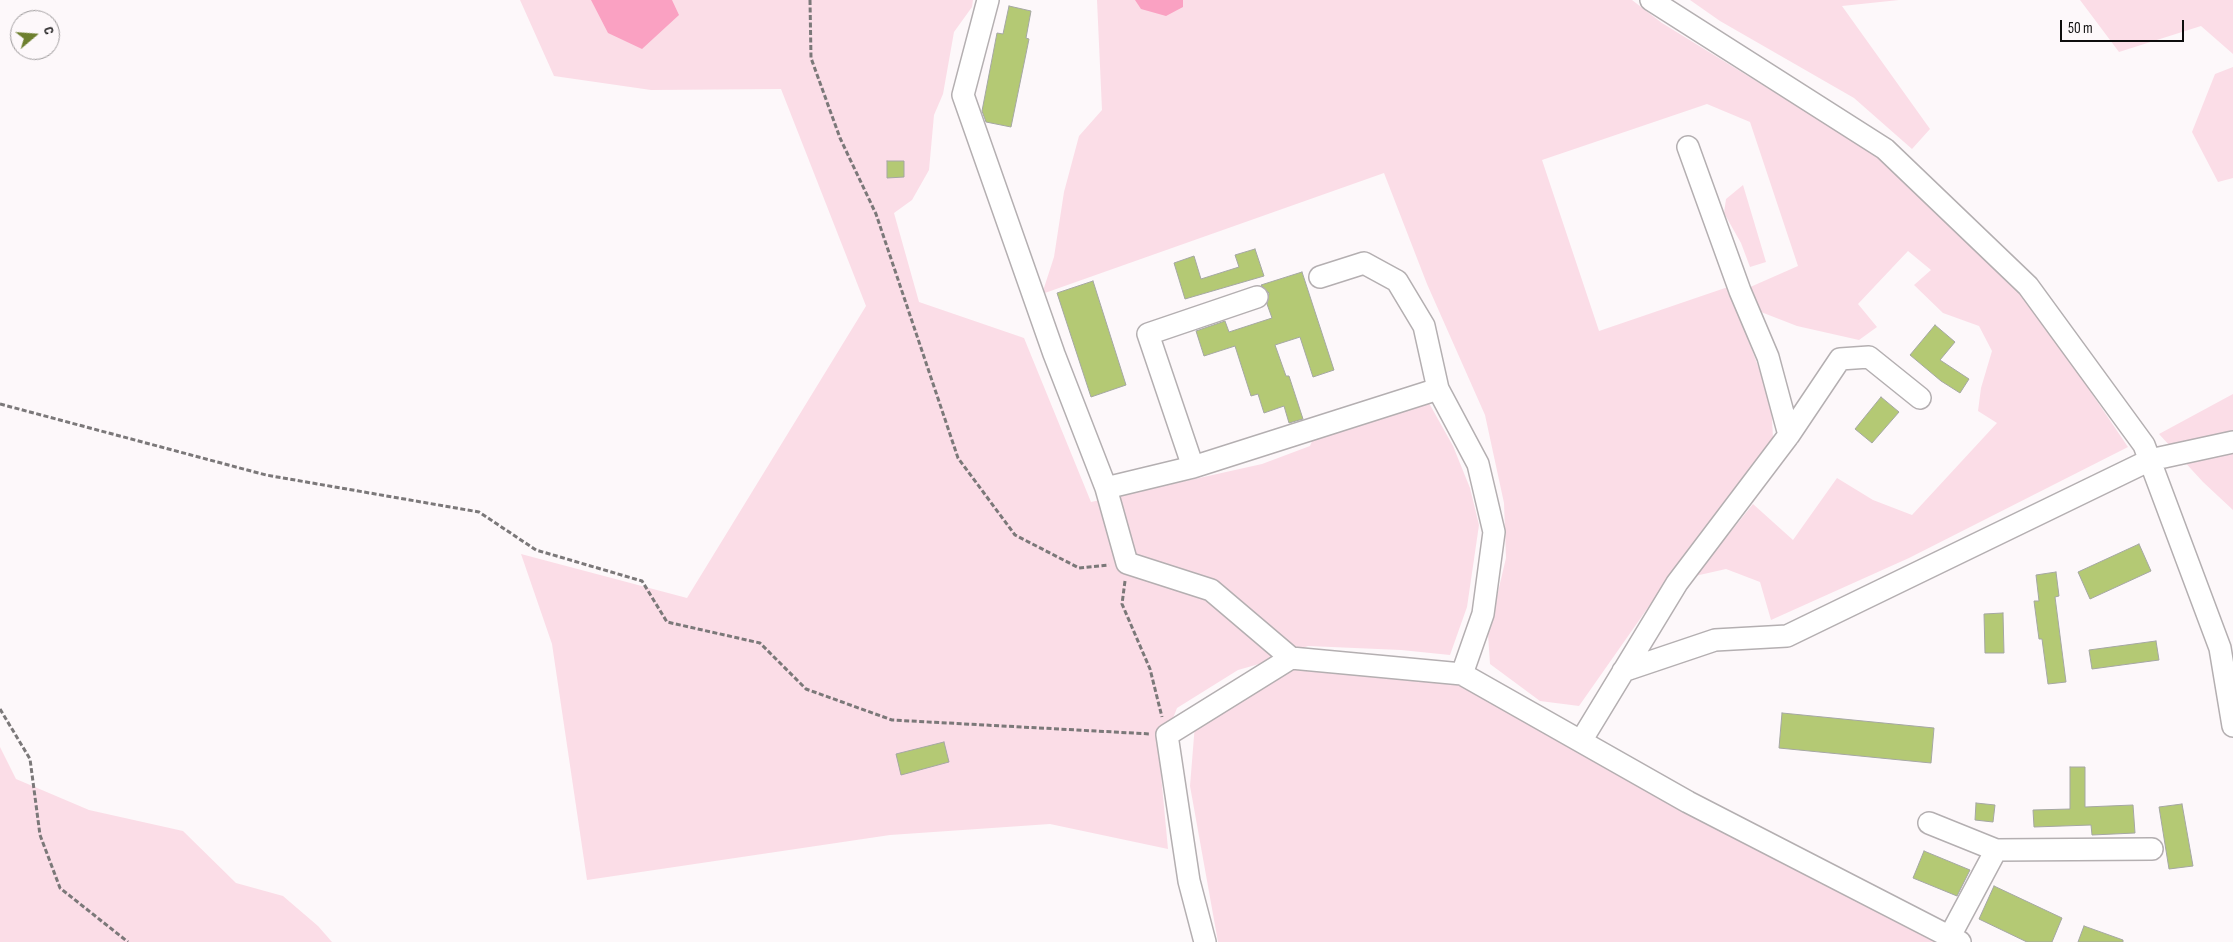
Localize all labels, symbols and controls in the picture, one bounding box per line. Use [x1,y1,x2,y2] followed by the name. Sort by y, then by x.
[10,10,60,60] north arrow
[2063,10,2187,42] scale bar
[2068,19,2093,38] text: 50 m
[40,24,58,37] text: С

